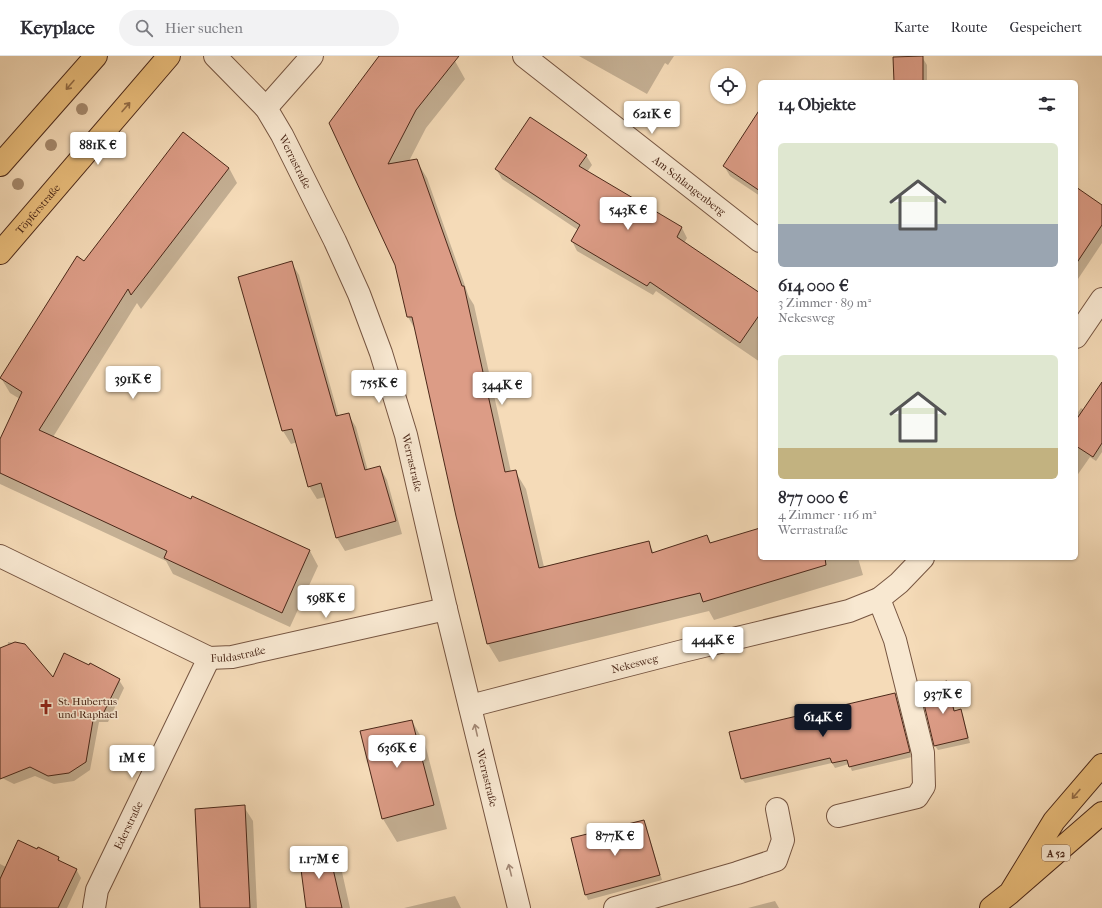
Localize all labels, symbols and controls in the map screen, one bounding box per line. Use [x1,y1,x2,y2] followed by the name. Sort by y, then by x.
[119,10,399,46] search box
[20,17,95,39] text: Keyplace
[133,17,155,39] icon: search
[165,19,243,37] text: Hier suchen
[894,19,929,36] text: Karte
[951,19,988,36] text: Route
[1010,19,1082,36] text: Gespeichert
[710,68,746,104] map controls
[710,68,746,104] button: locate
[65,80,75,90] one-way arrow
[1036,93,1058,115] icon: filters
[778,94,856,114] text: 14 Objekte
[619,101,685,135] pin: 621K €
[121,102,130,112] one-way arrow
[633,106,671,121] text: 621K €
[65,132,131,166] pin: 881K €
[275,132,314,192] street label: Werrastraße
[79,137,117,152] text: 881K €
[649,153,728,219] street label: Am Schlangenberg
[882,169,954,241] icon: home
[13,181,63,237] street label: Töpferstraße
[595,197,661,231] pin: 543K €
[609,202,647,217] text: 543K €
[778,275,849,295] text: 614 000 €
[778,295,871,310] text: 3 Zimmer · 89 m²
[778,310,835,325] text: Nekesweg
[100,366,166,400] pin: 391K €
[346,370,412,404] pin: 755K €
[115,371,151,386] text: 391K €
[469,372,535,406] pin: 344K €
[360,375,398,390] text: 755K €
[482,377,522,392] text: 344K €
[882,381,954,453] icon: home
[399,431,425,494] street label: Werrastraße
[778,487,848,507] text: 877 000 €
[778,507,876,522] text: 4 Zimmer · 116 m²
[778,522,848,537] text: Werrastraße
[293,585,359,619] pin: 598K €
[307,590,345,605] text: 598K €
[680,627,746,661] pin: 444K €
[691,632,735,647] text: 444K €
[210,644,267,665] street label: Fuldastraße
[610,652,660,676] street label: Nekesweg
[910,681,976,715] pin: 937K €
[924,686,962,701] text: 937K €
[57,695,118,721] place label: St. Hubertus und Raphael
[37,698,55,716] church icon: St. Hubertus und Raphael
[790,704,856,738] pin: 614K €
[803,709,843,724] text: 614K €
[472,724,479,737] one-way arrow
[364,735,430,769] pin: 636K €
[377,740,417,755] text: 636K €
[108,745,156,779] pin: 1M €
[473,747,500,809] street label: Werrastraße
[118,750,146,765] text: 1M €
[1072,789,1081,800] one-way arrow
[111,799,146,852] street label: Ederstraße
[582,823,648,857] pin: 877K €
[595,828,635,843] text: 877K €
[1042,845,1070,861] road number: A 52
[282,846,356,880] pin: 1.17M €
[299,851,339,866] text: 1.17M €
[505,864,513,877] one-way arrow

